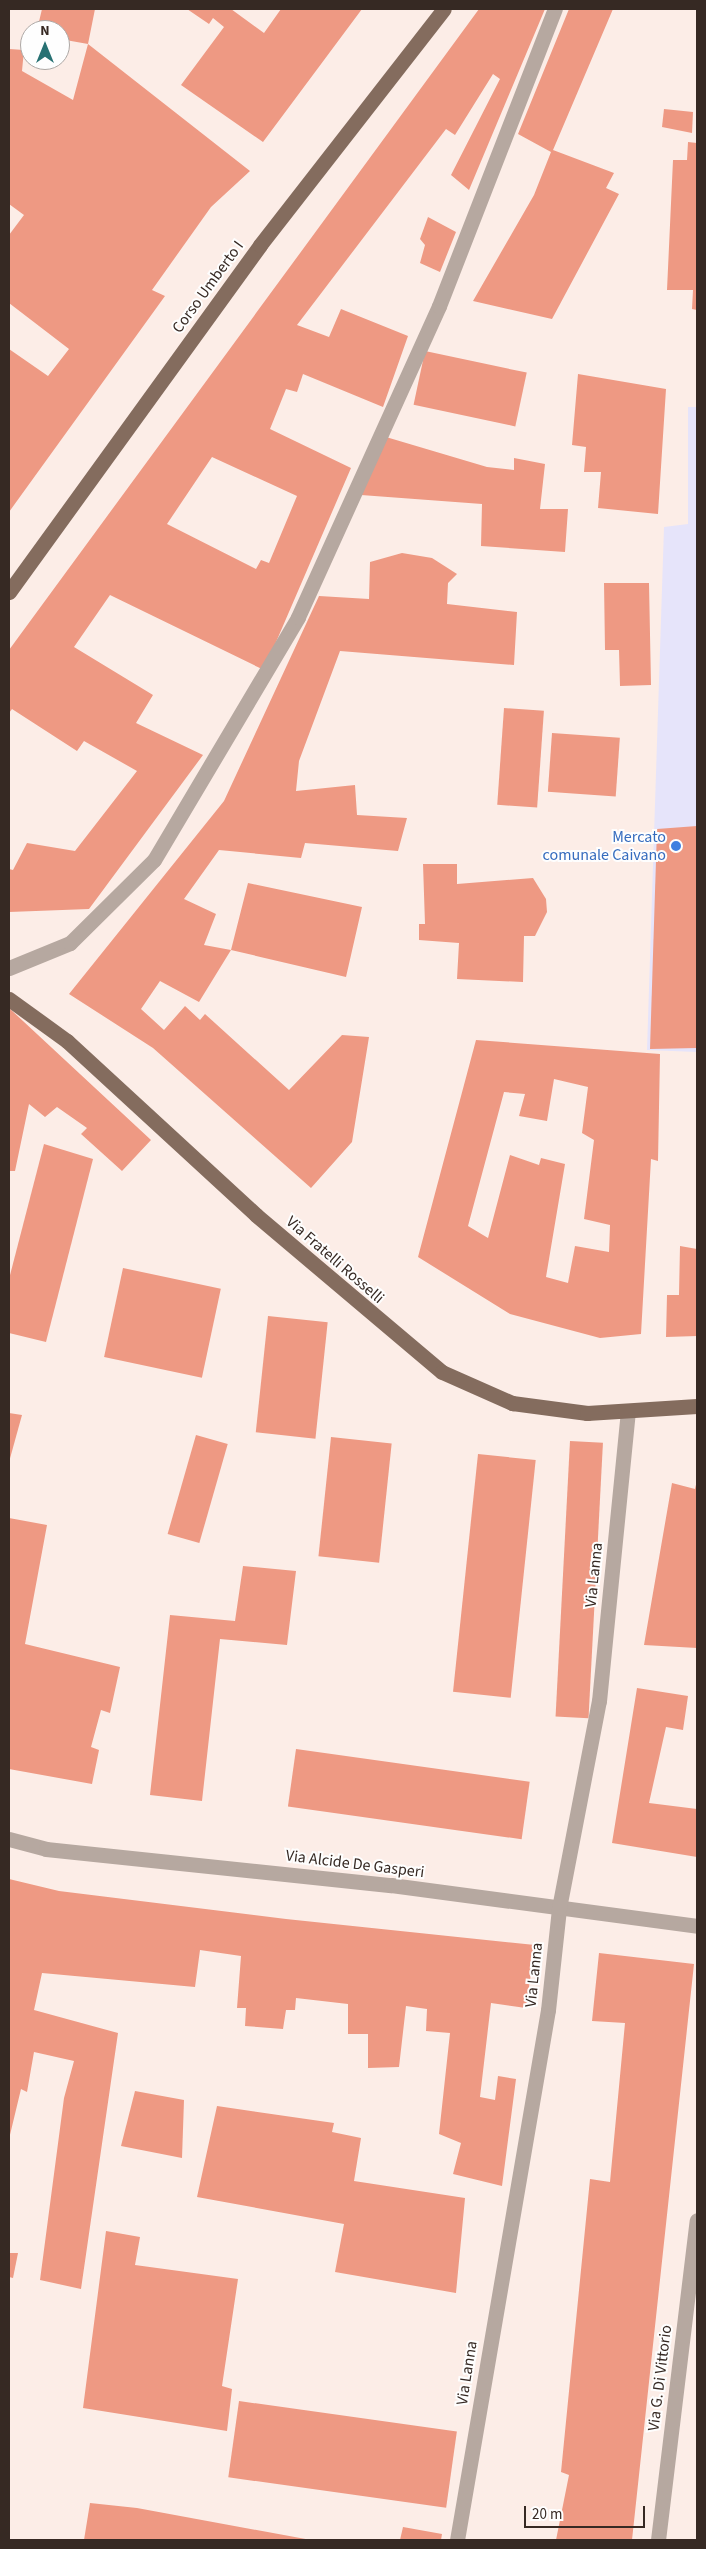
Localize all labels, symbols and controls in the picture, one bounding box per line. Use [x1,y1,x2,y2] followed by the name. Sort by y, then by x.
[20,20,70,70] north arrow
[40,21,50,41] text: N
[168,237,248,337] street label: Corso Umberto I
[543,827,666,865] place label: Mercato comunale Caivano
[670,840,682,852] marker: Mercato comunale Caivano
[282,1212,388,1308] street label: Via Fratelli Rosselli
[581,1542,607,1608] street label: Via Lanna
[285,1846,425,1882] street label: Via Alcide De Gasperi
[521,1942,547,2008] street label: Via Lanna
[644,2324,676,2432] street label: Via G. Di Vittorio
[452,2339,482,2407] street label: Via Lanna
[526,2496,647,2528] scale bar
[532,2504,562,2525] text: 20 m

